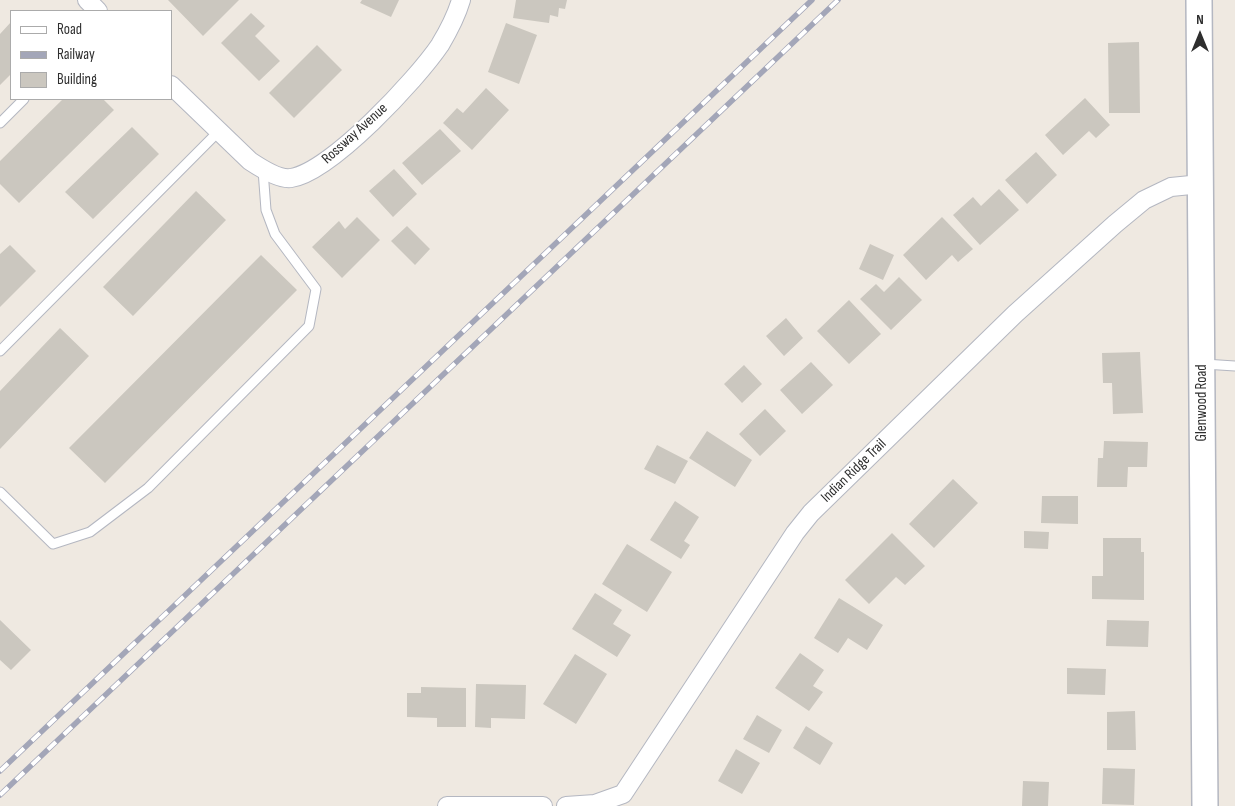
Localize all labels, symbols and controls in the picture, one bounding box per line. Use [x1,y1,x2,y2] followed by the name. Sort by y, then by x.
[10,10,172,100] legend
[1175,10,1225,60] north arrow
[1196,11,1204,28] text: N
[57,20,82,39] text: Road
[57,45,95,64] text: Railway
[57,70,97,89] text: Building
[318,100,392,168] street label: Rossway Avenue
[1193,364,1211,442] street label: Glenwood Road
[818,435,890,507] street label: Indian Ridge Trail

